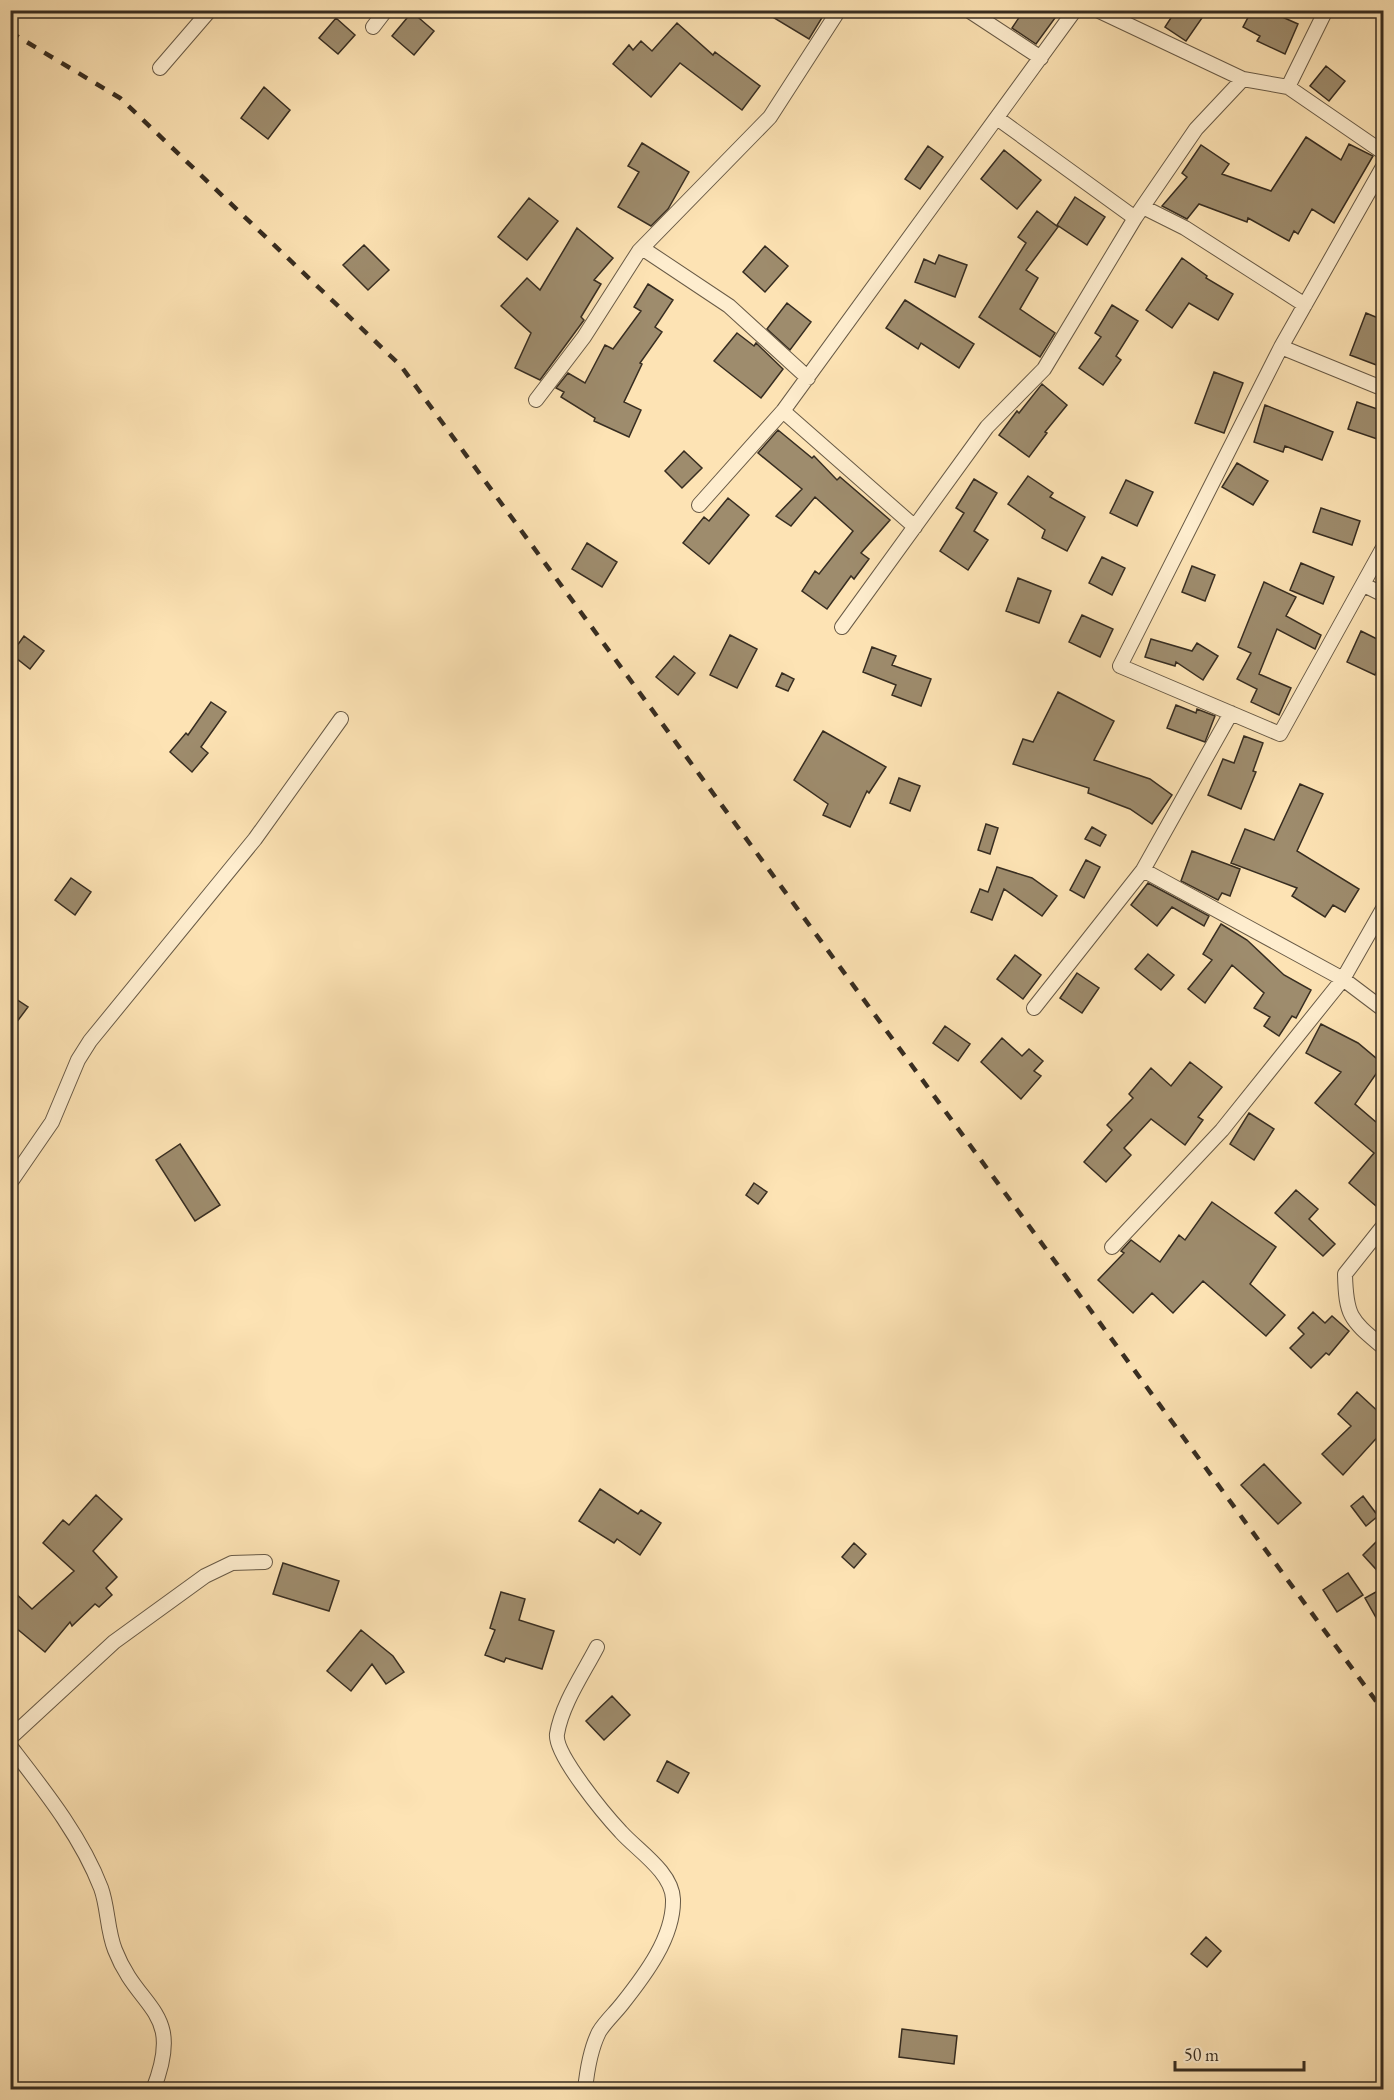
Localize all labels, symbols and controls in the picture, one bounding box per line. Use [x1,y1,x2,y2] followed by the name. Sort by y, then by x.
[1175,2034,1304,2072] scale bar
[1184,2043,1219,2066] text: 50 m

